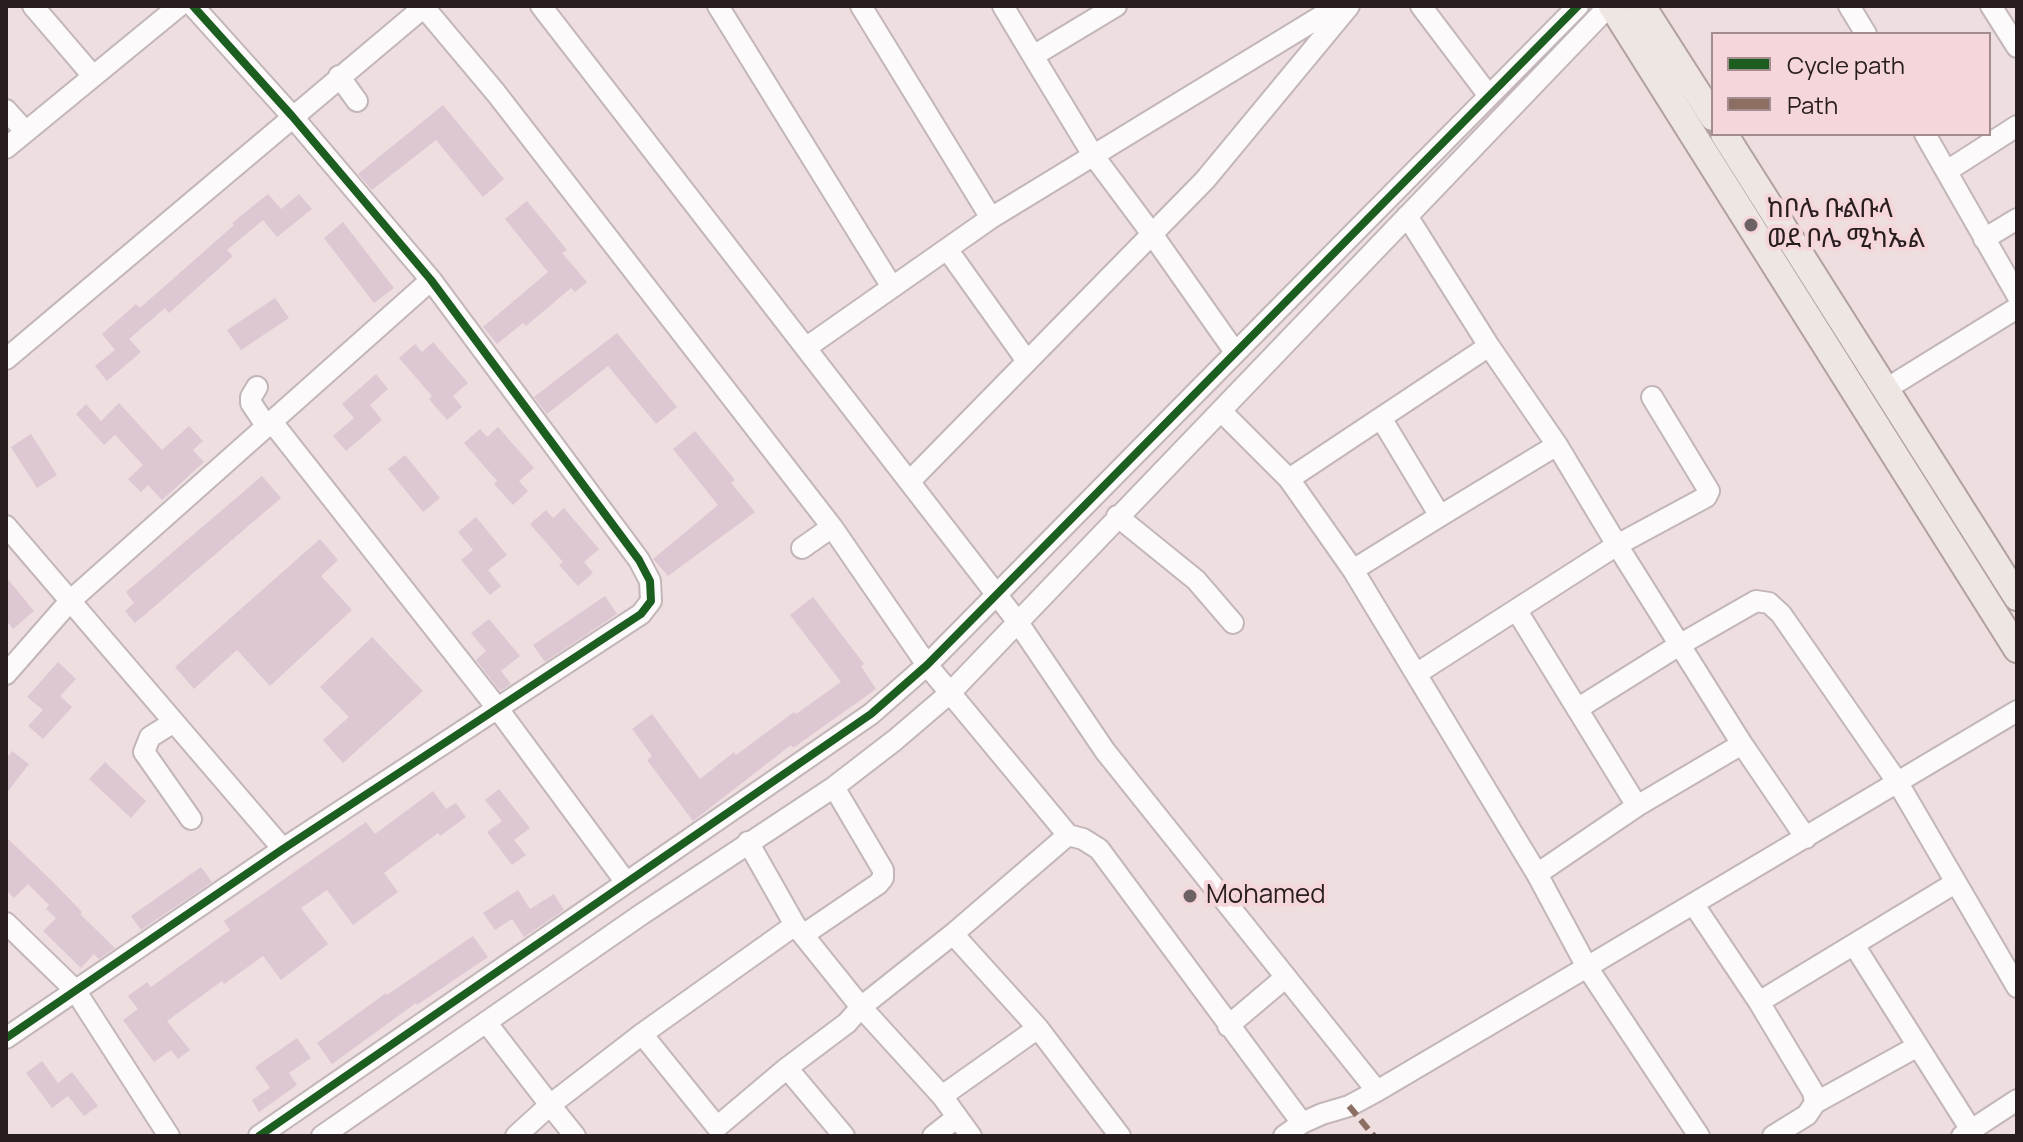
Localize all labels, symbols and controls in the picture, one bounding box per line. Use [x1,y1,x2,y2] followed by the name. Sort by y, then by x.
[1711,32,1991,136] legend
[1787,48,1905,81] text: Cycle path
[1787,88,1838,121] text: Path
[1767,194,1925,256] place label: ከቦሌ ቡልቡላ ወደ ቦሌ ሚካኤል
[1742,216,1760,234] marker: ከቦሌ ቡልቡላ ወደ ቦሌ ሚካኤል
[1206,880,1326,912] place label: Mohamed
[1181,887,1199,905] marker: Mohamed

